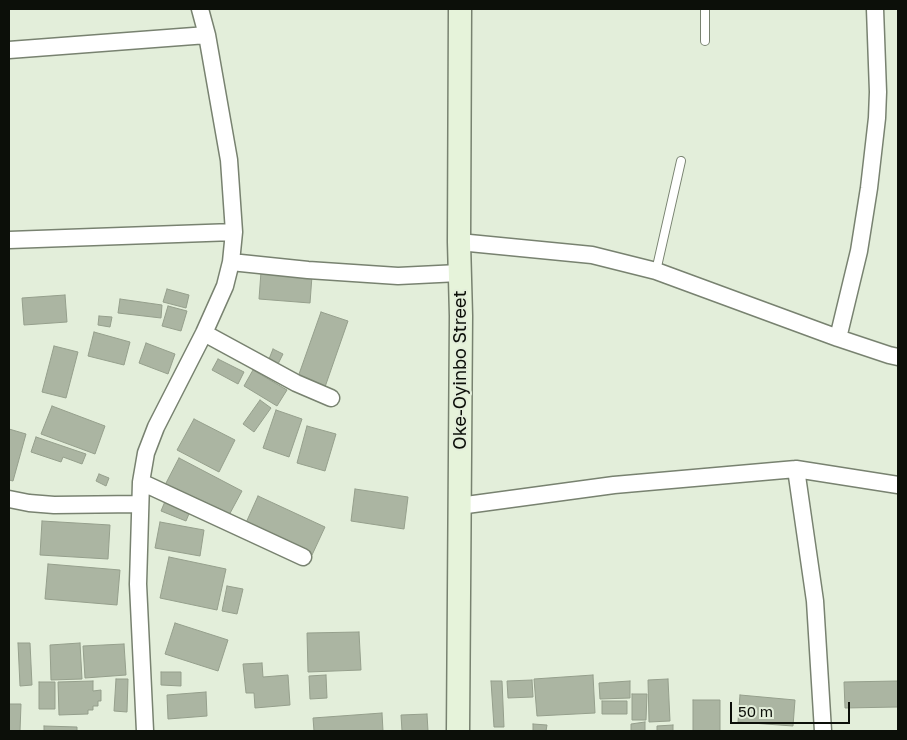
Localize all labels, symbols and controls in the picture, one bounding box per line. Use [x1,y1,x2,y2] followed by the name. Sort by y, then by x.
[449,290,471,450] street label: Oke-Oyinbo Street
[732,692,852,724] scale bar
[738,702,773,720] text: 50 m

